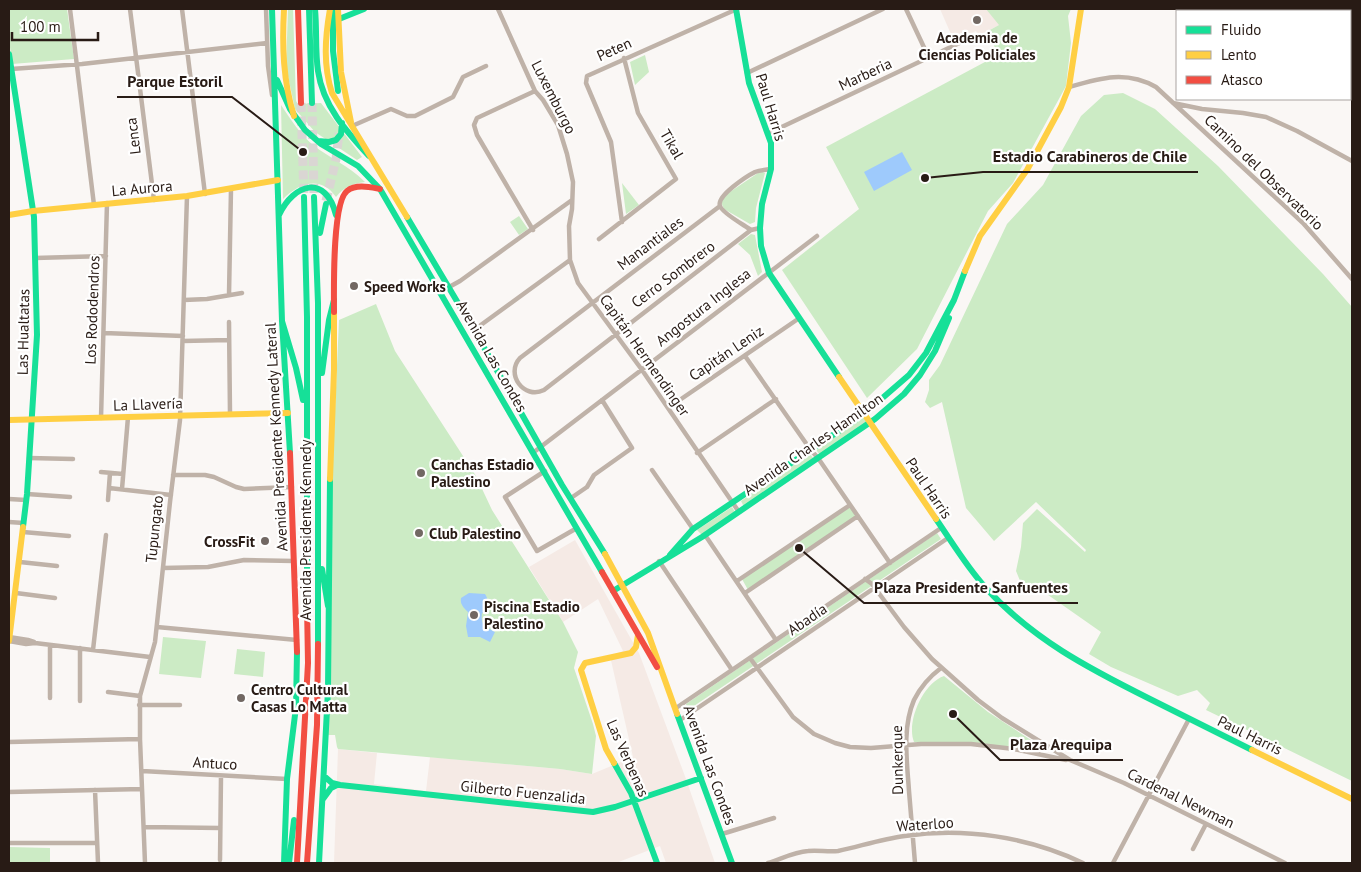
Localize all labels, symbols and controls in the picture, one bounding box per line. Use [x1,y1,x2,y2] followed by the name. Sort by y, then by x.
[12,10,99,42] scale bar
[1176,10,1351,100] legend
[971,14,983,26] marker: Academia de Ciencias Policiales
[20,17,61,36] text: 100 m
[1221,20,1261,39] text: Fluido
[918,28,1036,64] place label: Academia de Ciencias Policiales
[594,33,634,65] street label: Peten
[1221,45,1257,64] text: Lento
[835,53,895,95] street label: Marberia
[527,57,581,137] street label: Luxemburgo
[117,66,232,97] callout: Parque Estoril
[1221,70,1263,89] text: Atasco
[127,71,223,91] text: Parque Estoril
[752,71,790,143] street label: Paul Harris
[1200,110,1328,234] street label: Camino del Observatorio
[121,117,145,155] street label: Lenca
[656,126,688,163] street label: Tikal
[983,141,1198,172] callout: Estadio Carabineros de Chile
[993,146,1187,166] text: Estadio Carabineros de Chile
[111,176,173,200] street label: La Aurora
[613,212,687,274] street label: Manantiales
[627,236,719,312] street label: Cerro Sombrero
[81,255,103,365] street label: Los Rododendros
[652,264,754,350] street label: Angostura Inglesa
[364,277,446,296] place label: Speed Works
[348,280,360,292] marker: Speed Works
[13,289,33,375] street label: Las Hualtatas
[596,290,694,420] street label: Capitán Hermendinger
[452,297,532,415] street label: Avenida Las Condes
[685,321,767,385] street label: Capitán Leniz
[260,322,291,552] street label: Avenida Presidente Kennedy Lateral
[740,389,886,499] street label: Avenida Charles Hamilton
[113,393,183,415] street label: La Llavería
[296,439,315,621] street label: Avenida Presidente Kennedy
[902,454,956,522] street label: Paul Harris
[431,455,534,491] place label: Canchas Estadio Palestino
[415,467,427,479] marker: Canchas Estadio Palestino
[141,494,167,564] street label: Tupungato
[429,524,521,543] place label: Club Palestino
[413,527,425,539] marker: Club Palestino
[204,532,256,551] place label: CrossFit
[259,535,271,547] marker: CrossFit
[864,572,1078,603] callout: Plaza Presidente Sanfuentes
[874,577,1068,597] text: Plaza Presidente Sanfuentes
[484,597,580,633] place label: Piscina Estadio Palestino
[784,599,830,639] street label: Abadía
[468,609,480,621] marker: Piscina Estadio Palestino
[251,680,349,716] place label: Centro Cultural Casas Lo Matta
[235,692,247,704] marker: Centro Cultural Casas Lo Matta
[679,702,741,828] street label: Avenida Las Condes
[1214,711,1286,759] street label: Paul Harris
[602,716,654,800] street label: Las Verbenas
[887,725,907,795] street label: Dunkerque
[1000,729,1123,760] callout: Plaza Arequipa
[1010,734,1112,754] text: Plaza Arequipa
[192,752,238,774] street label: Antuco
[1124,764,1238,832] street label: Cardenal Newman
[460,776,586,808] street label: Gilberto Fuenzalida
[896,813,954,835] street label: Waterloo

